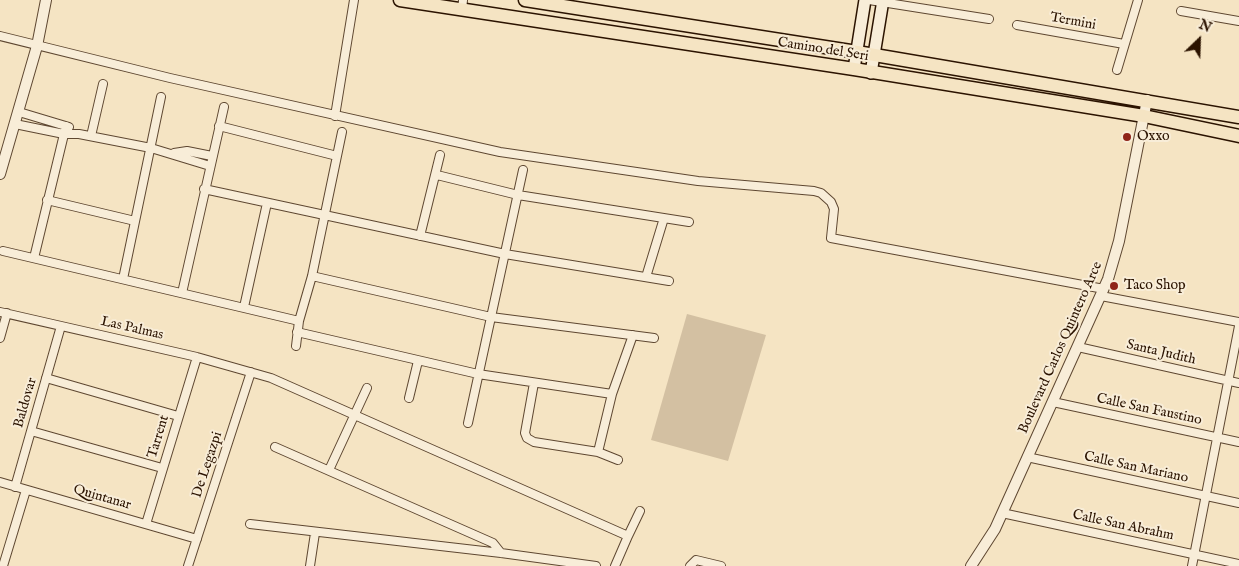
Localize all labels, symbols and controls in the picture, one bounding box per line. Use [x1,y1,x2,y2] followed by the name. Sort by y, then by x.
[1049,10,1097,34] street label: Termini
[1174,15,1224,65] north arrow
[1196,16,1214,37] text: N
[776,35,870,65] street label: Camino del Seri
[1137,129,1170,145] place label: Oxxo
[1121,131,1133,143] marker: Oxxo
[1015,259,1107,437] street label: Boulevard Carlos Quintero Arce
[1124,278,1186,294] place label: Taco Shop
[1108,280,1120,292] marker: Taco Shop
[99,314,165,344] street label: Las Palmas
[1125,337,1197,369] street label: Santa Judith
[11,376,41,430] street label: Baldovar
[1095,391,1203,429] street label: Calle San Faustino
[145,413,173,461] street label: Tarrent
[189,430,227,500] street label: De Legazpi
[1082,449,1190,487] street label: Calle San Mariano
[71,482,133,514] street label: Quintanar
[1071,507,1175,545] street label: Calle San Abrahm

